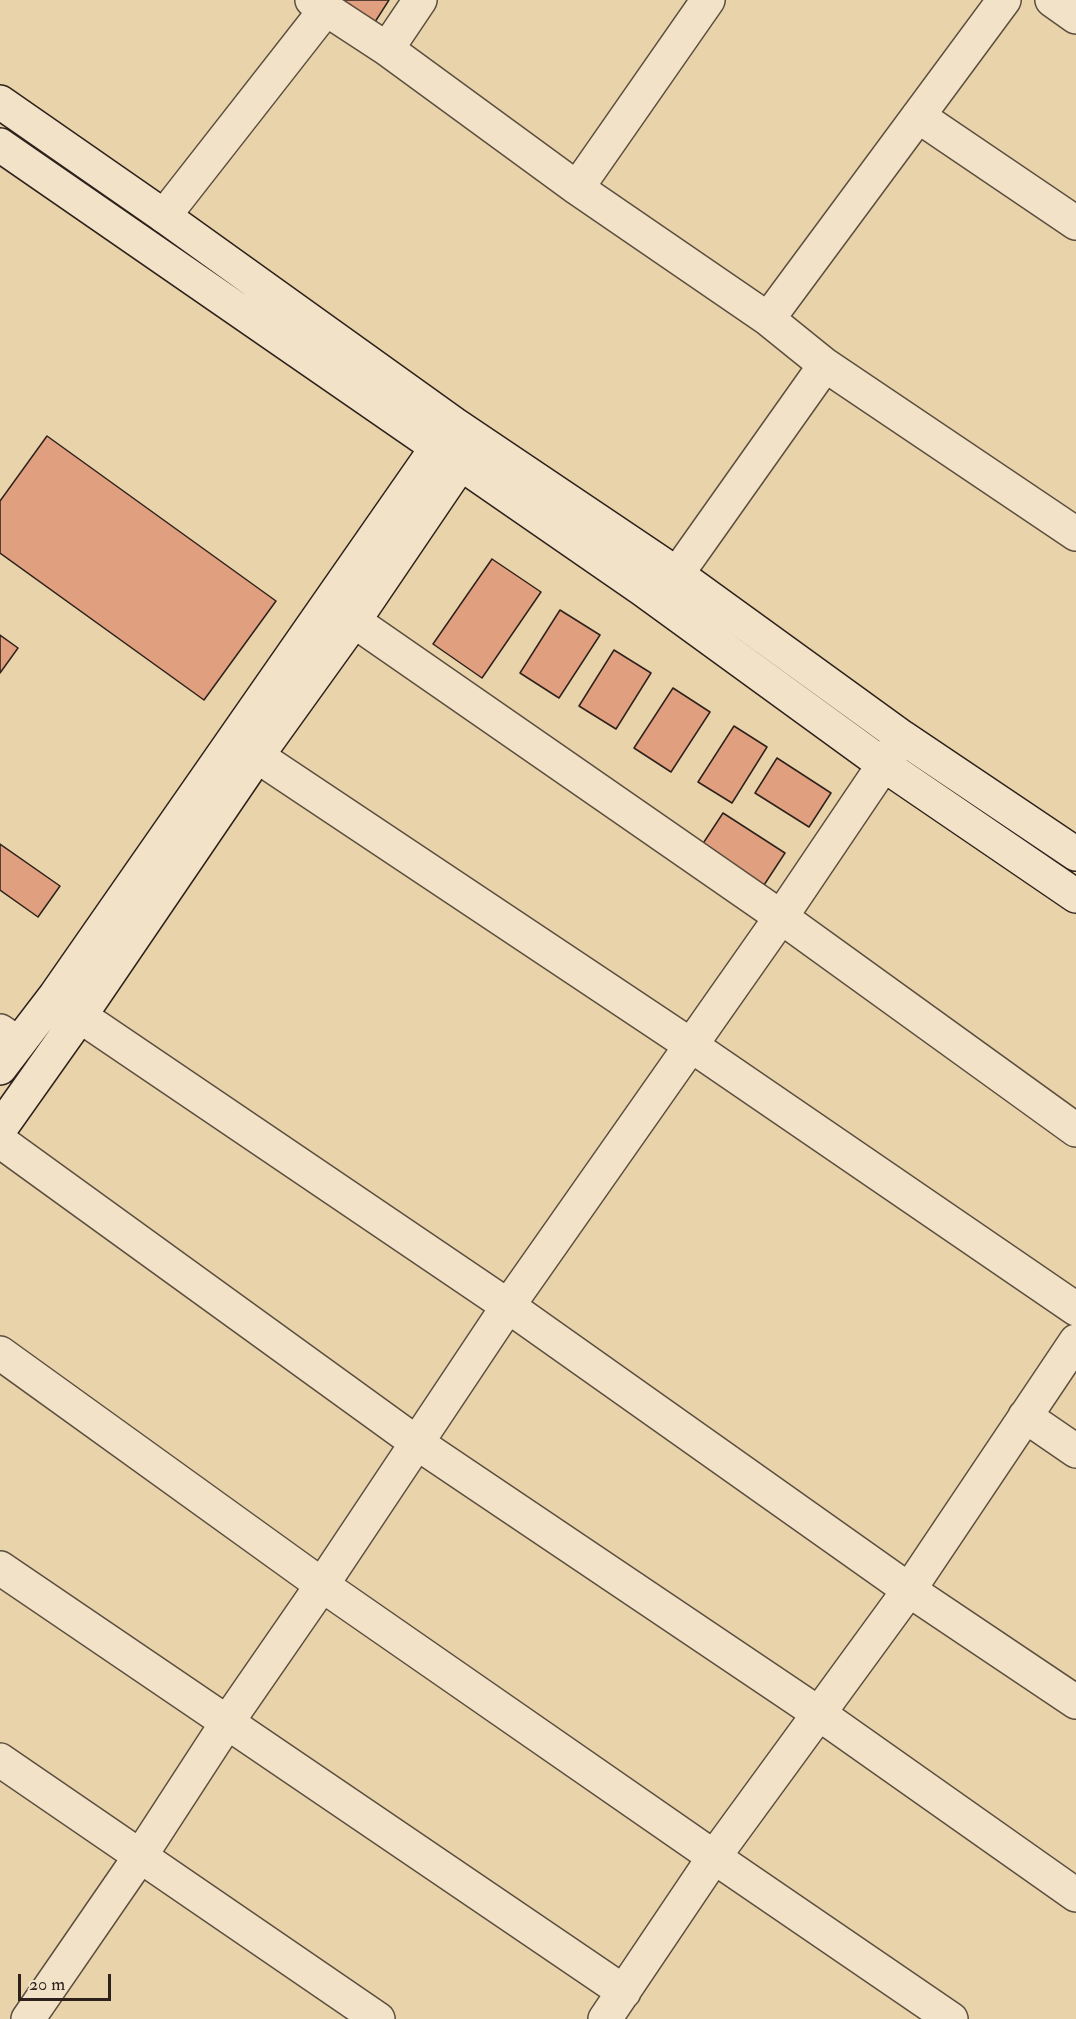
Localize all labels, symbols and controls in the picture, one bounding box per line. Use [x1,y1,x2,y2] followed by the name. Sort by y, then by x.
[21,1962,114,2000] scale bar
[29,1973,65,1996] text: 20 m

